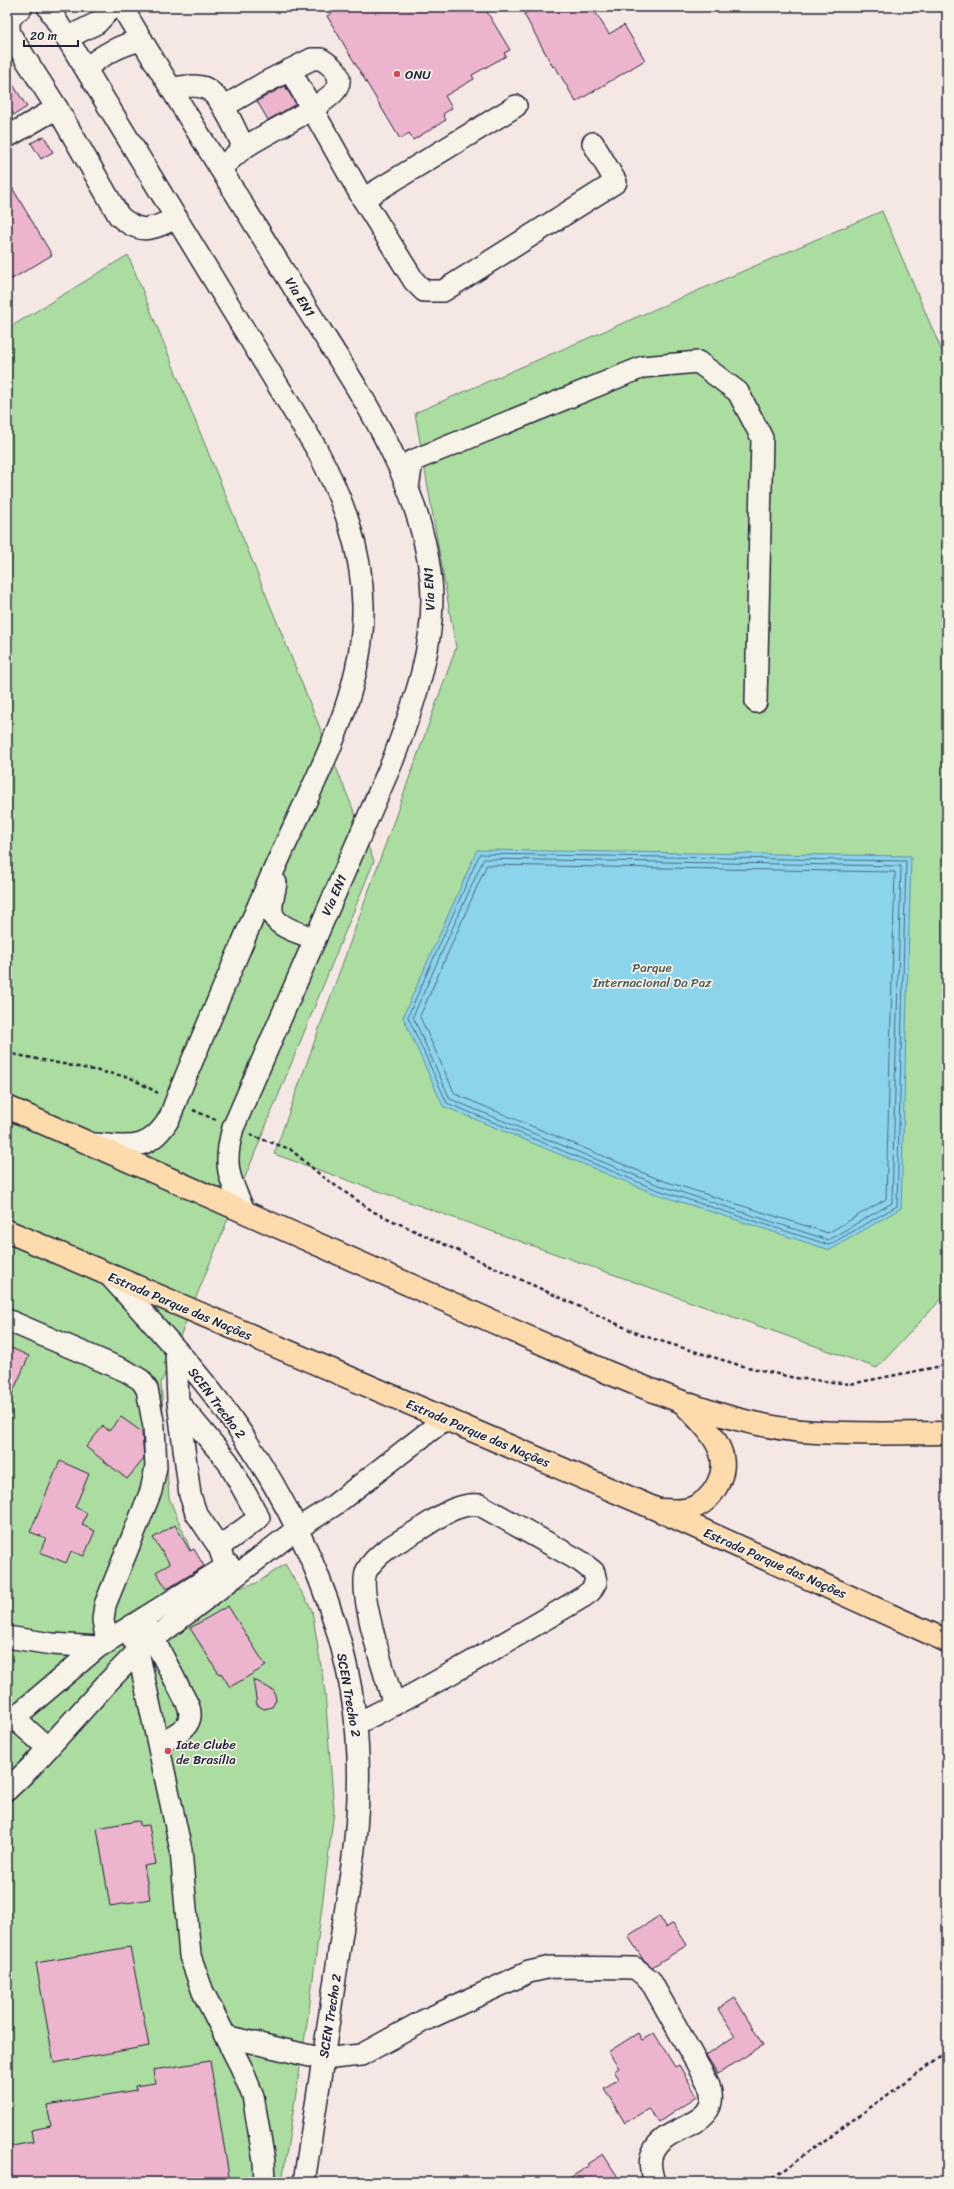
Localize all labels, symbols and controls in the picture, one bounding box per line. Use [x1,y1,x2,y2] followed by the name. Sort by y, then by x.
[24,22,78,48] scale bar
[30,25,57,47] text: 20 m
[405,63,431,86] place label: ONU
[392,69,402,79] marker: ONU
[279,273,321,322] street label: Via EN1
[416,566,442,611] street label: Via EN1
[315,870,353,919] street label: Via EN1
[592,956,712,994] park label: Parque Internacional Da Paz
[104,1265,257,1347] street label: Estrada Parque das Nações
[182,1362,252,1444] street label: SCEN Trecho 2
[402,1392,555,1474] street label: Estrada Parque das Nações
[700,1521,851,1605] street label: Estrada Parque das Nações
[330,1651,368,1739] street label: SCEN Trecho 2
[175,1733,236,1771] place label: Iate Clube de Brasília
[163,1746,173,1756] marker: Iate Clube de Brasília
[312,1972,348,2060] street label: SCEN Trecho 2

